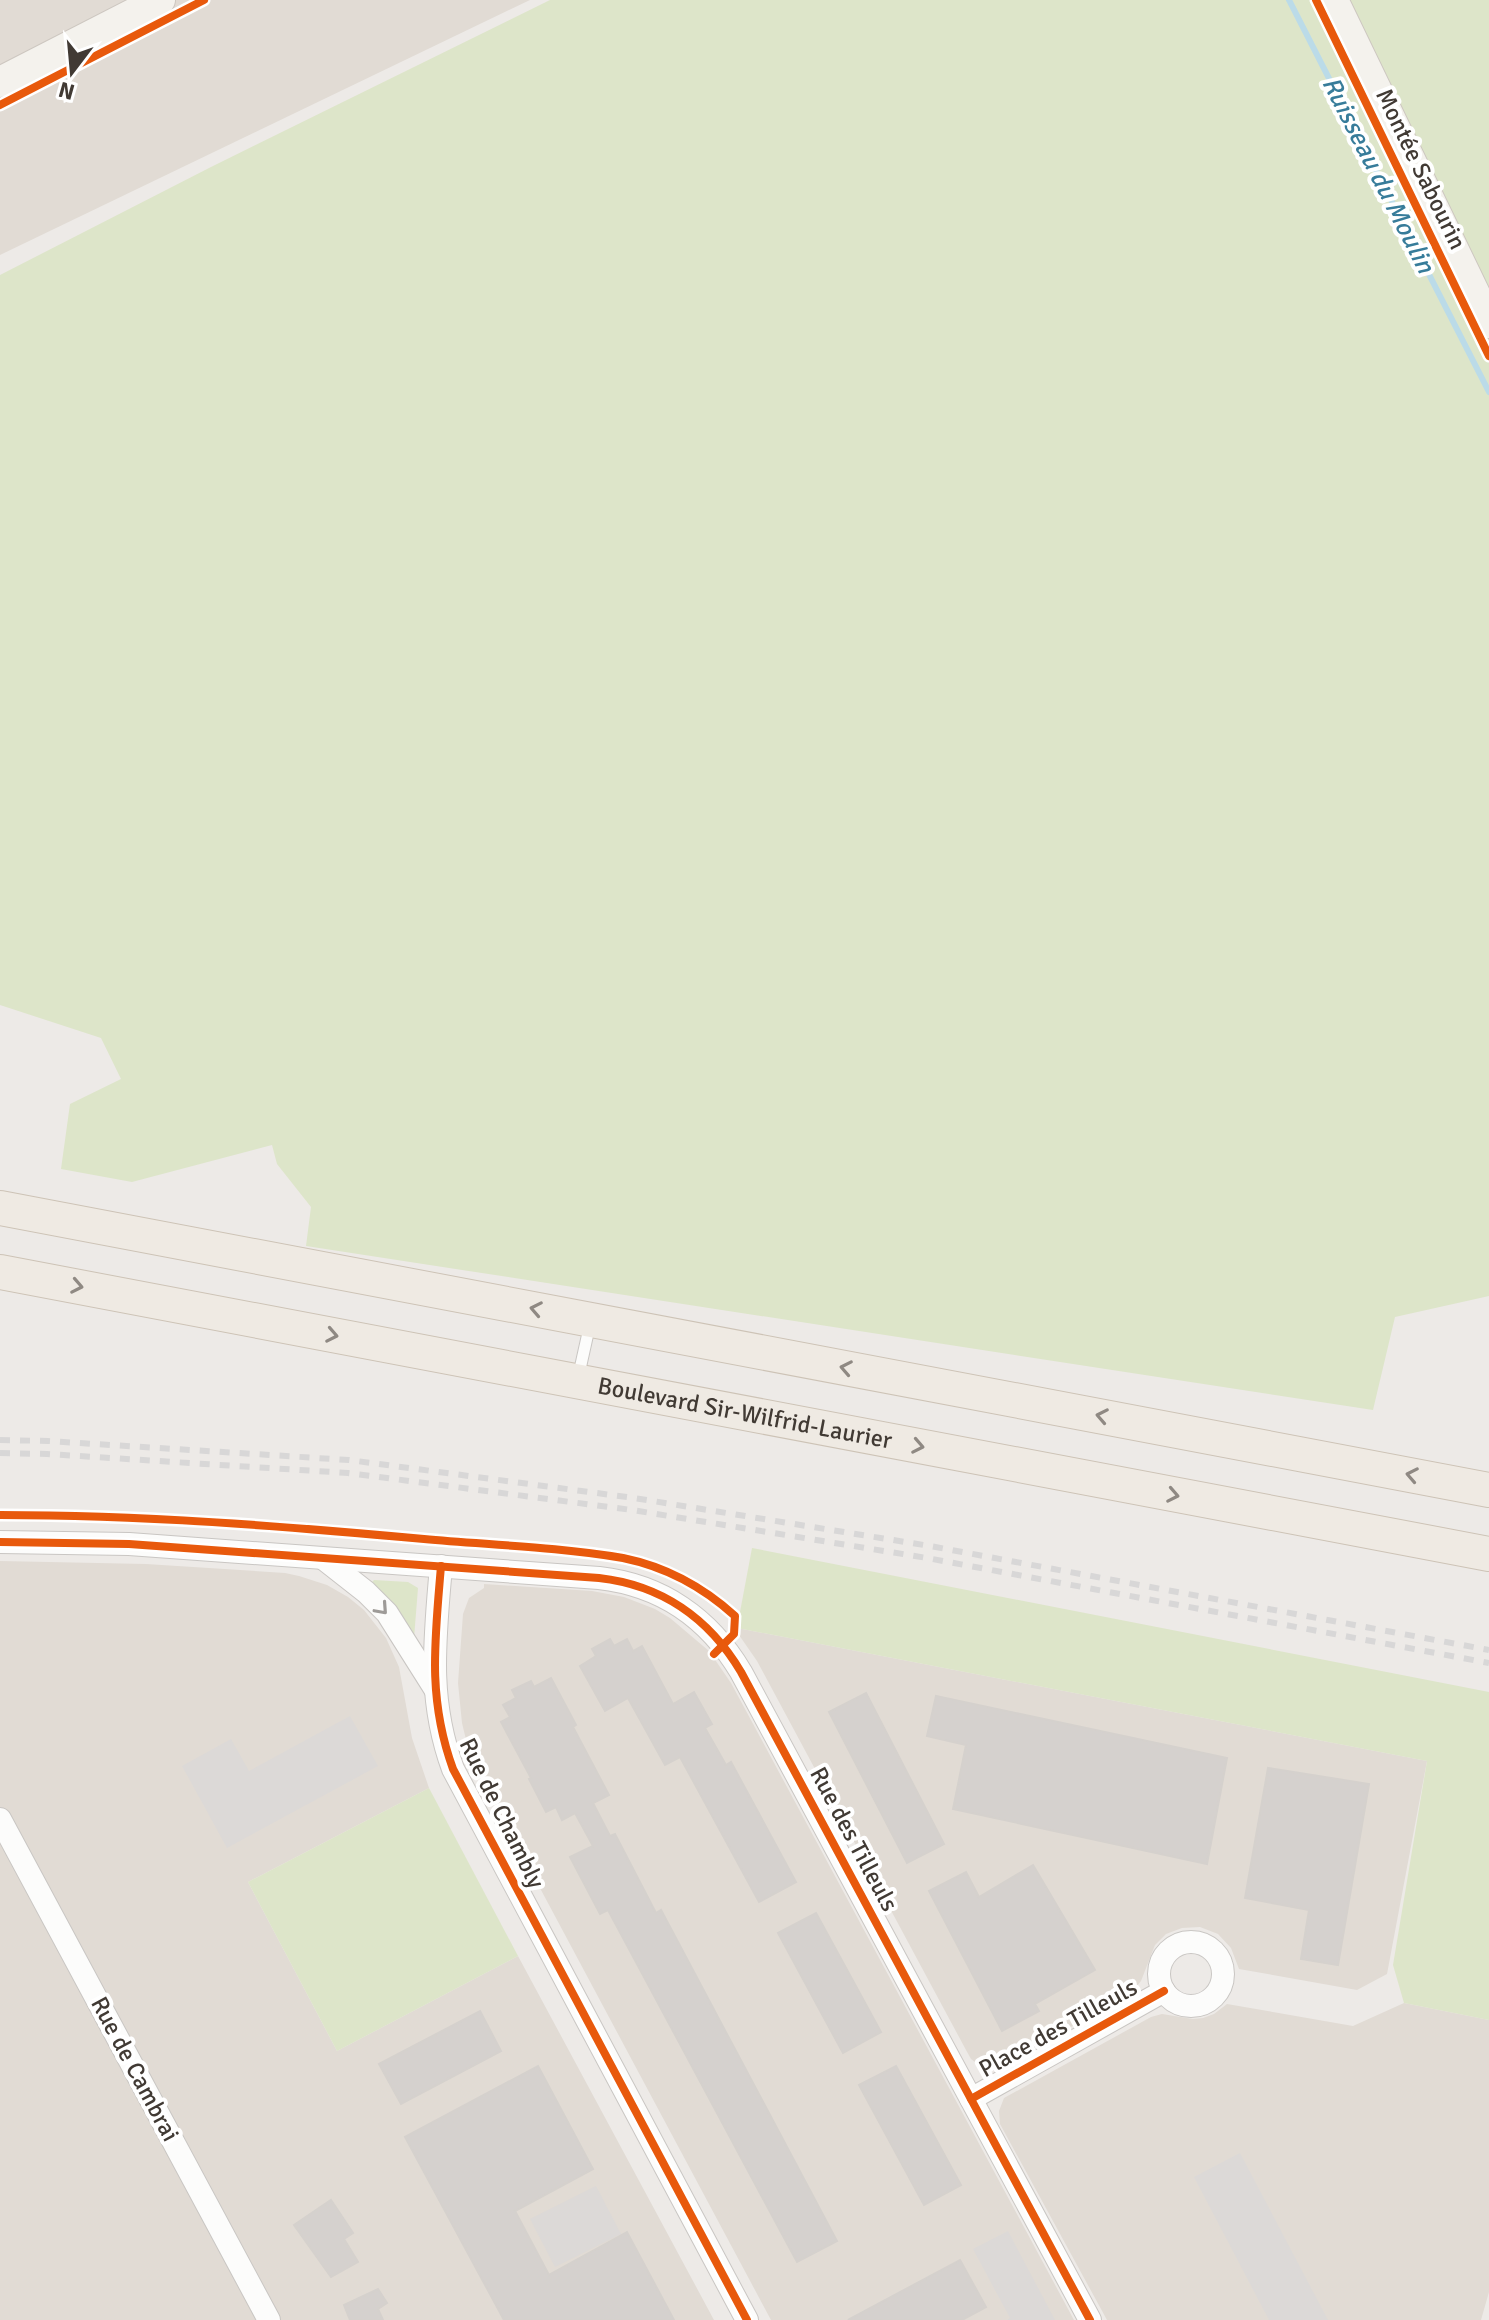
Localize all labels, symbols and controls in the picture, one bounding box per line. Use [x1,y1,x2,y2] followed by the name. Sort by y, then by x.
[32,32,112,112] north arrow
[1315,71,1442,279] water label: Ruisseau du Moulin
[56,76,78,106] text: N
[1369,84,1473,254] street label: Montée Sabourin
[70,1277,83,1294] one-way arrow
[529,1302,543,1319] one-way arrow
[325,1326,338,1343] one-way arrow
[840,1360,853,1377] one-way arrow
[595,1370,895,1456] street label: Boulevard Sir-Wilfrid-Laurier
[1095,1409,1109,1426] one-way arrow
[911,1437,924,1454] one-way arrow
[1406,1468,1419,1485] one-way arrow
[1166,1485,1180,1502] one-way arrow
[372,1599,387,1614] one-way arrow
[453,1733,551,1893] street label: Rue de Chambly
[803,1762,905,1916] street label: Rue des Tilleuls
[974,1972,1142,2084] street label: Place des Tilleuls
[84,1991,186,2147] street label: Rue de Cambrai

